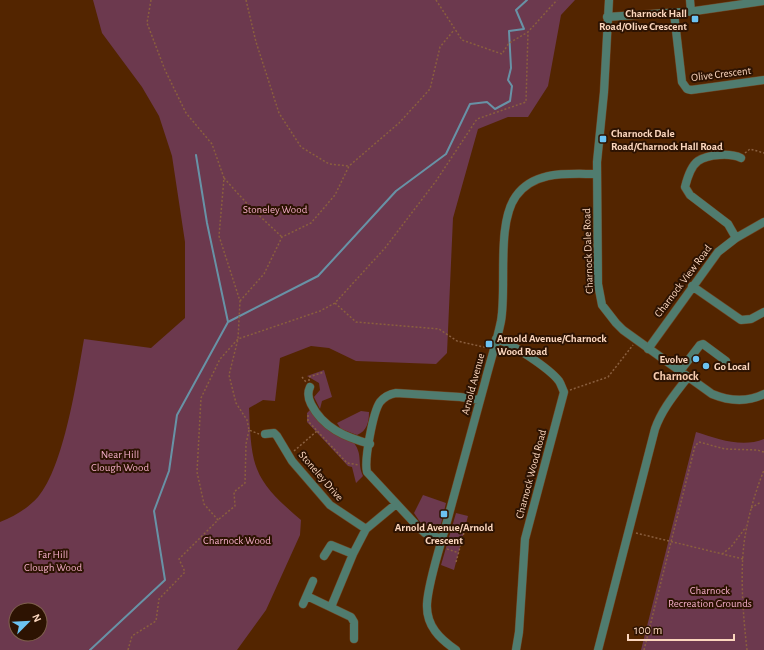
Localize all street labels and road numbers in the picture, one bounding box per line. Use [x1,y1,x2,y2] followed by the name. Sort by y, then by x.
[690,65,752,83] street label: Olive Crescent
[581,208,595,294] street label: Charnock Dale Road
[652,243,714,319] street label: Charnock View Road
[460,352,486,416] street label: Arnold Avenue
[514,428,548,520] street label: Charnock Wood Road
[297,449,345,503] street label: Stoneley Drive

